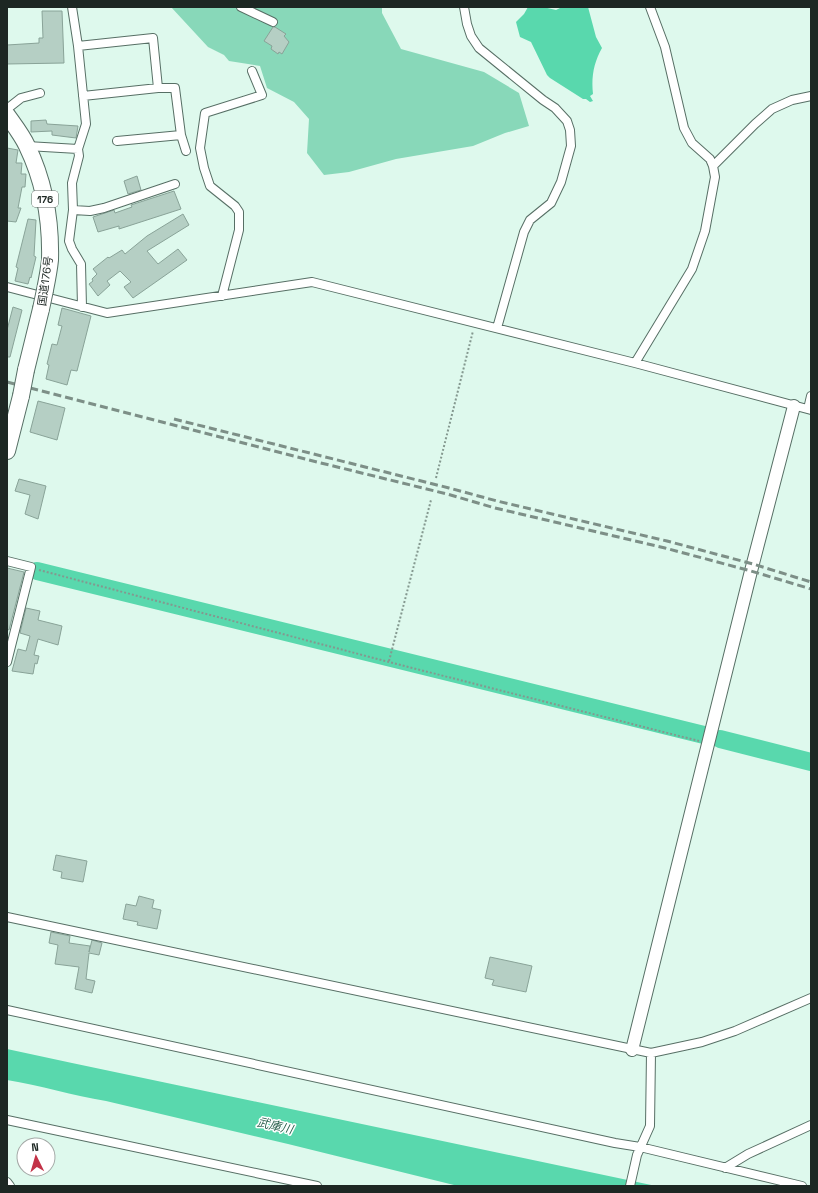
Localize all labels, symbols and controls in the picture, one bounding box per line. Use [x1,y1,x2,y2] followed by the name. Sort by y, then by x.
[32,191,58,207] road number: 176
[35,255,55,307] street label: 国道176号
[256,1114,296,1138] water label: 武庫川
[16,1137,56,1177] north arrow
[31,1140,39,1154] text: N

